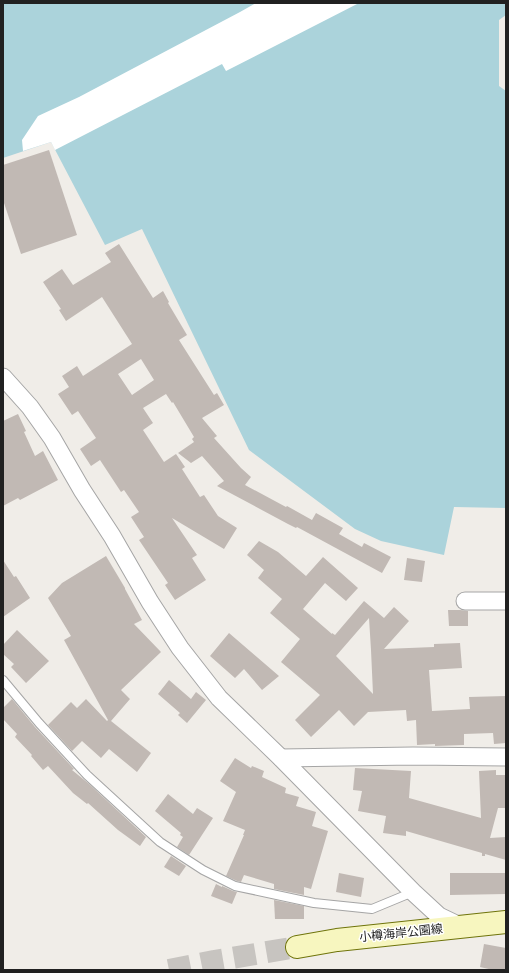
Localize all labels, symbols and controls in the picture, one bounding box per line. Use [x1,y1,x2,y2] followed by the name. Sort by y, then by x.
[358,920,444,946] street label: 小樽海岸公園線

